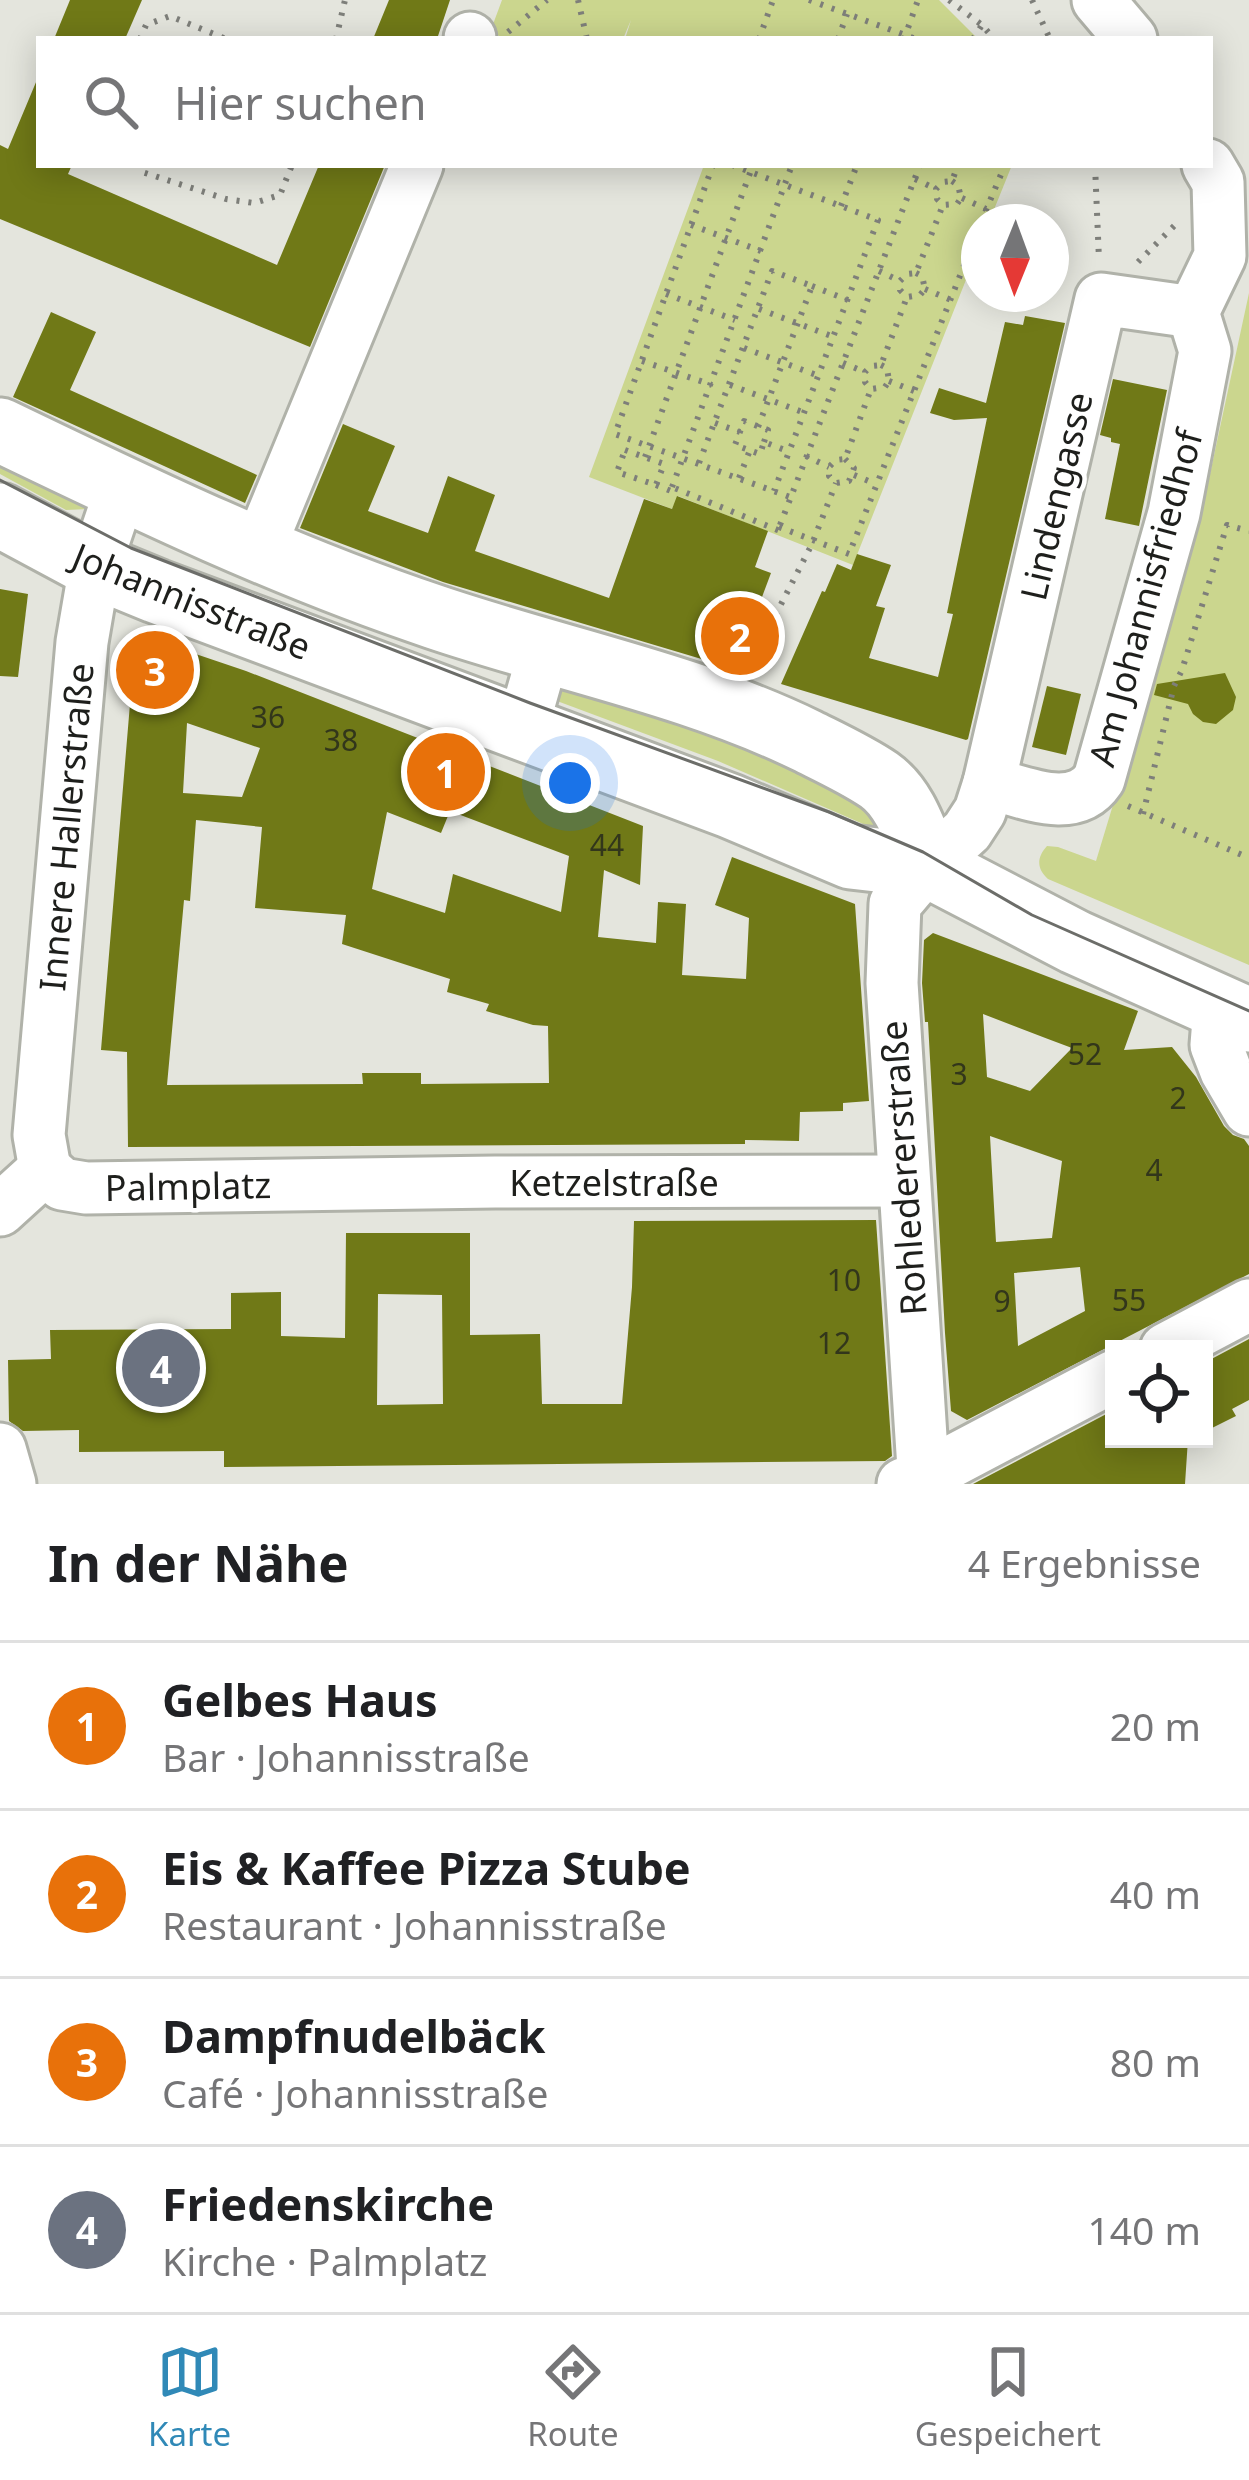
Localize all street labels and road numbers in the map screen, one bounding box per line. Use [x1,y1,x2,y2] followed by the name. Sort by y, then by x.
[1008,387,1104,605] street label: Lindengasse
[1076,423,1214,772] street label: Am Johannisfriedhof
[63,530,318,671] street label: Johannisstraße
[27,661,105,993] street label: Innere Hallerstraße
[868,1019,938,1317] street label: Rohledererstraße
[509,1158,719,1207] street label: Ketzelstraße
[104,1160,272,1212] street label: Palmplatz

